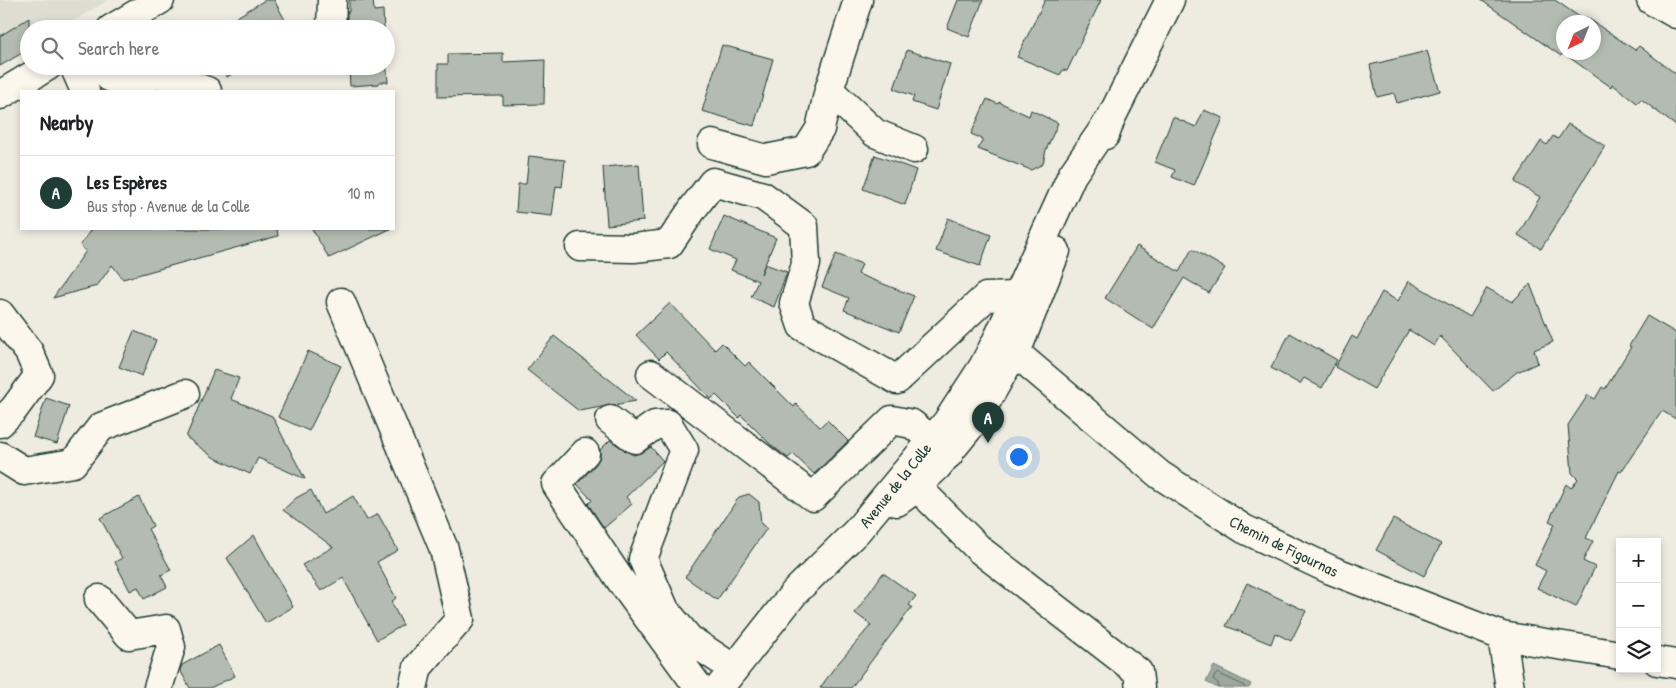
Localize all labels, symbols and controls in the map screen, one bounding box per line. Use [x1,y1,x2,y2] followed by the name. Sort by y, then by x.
[1556,15,1601,60] north arrow
[20,20,395,75] search box
[38,34,66,62] icon: search
[78,35,159,61] text: Search here
[40,108,93,137] text: Nearby
[87,169,167,195] text: Les Espères
[52,182,60,204] text: A
[347,182,375,204] text: 10 m
[87,195,250,217] text: Bus stop · Avenue de la Colle
[972,402,1004,443] pin: A
[854,437,936,532] street label: Avenue de la Colle
[1006,444,1032,470] your location
[1226,510,1342,582] street label: Chemin de Figournas
[1616,538,1661,673] map controls
[1616,538,1661,583] button: +
[1616,583,1661,628] button: −
[1616,628,1661,673] button: layers

